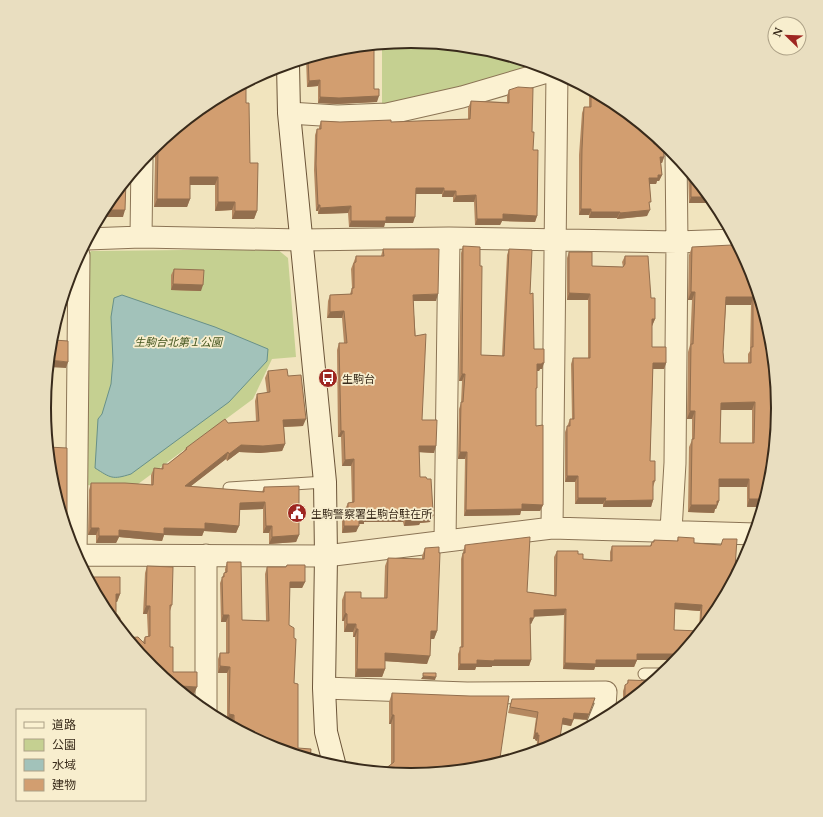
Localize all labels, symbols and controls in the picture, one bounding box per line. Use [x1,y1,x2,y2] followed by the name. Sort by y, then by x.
[767,16,807,56] north arrow
[769,25,786,39] text: N
[134,334,224,349] park label: 生駒台北第１公園
[317,367,339,389] bus stop icon: 生駒台
[342,371,375,386] place label: 生駒台
[286,502,308,524] public building icon: 生駒警察署生駒台駐在所
[311,506,433,521] place label: 生駒警察署生駒台駐在所
[16,709,146,801] legend
[52,716,76,733] text: 道路
[52,736,76,753] text: 公園
[52,756,76,773] text: 水域
[52,776,76,793] text: 建物

